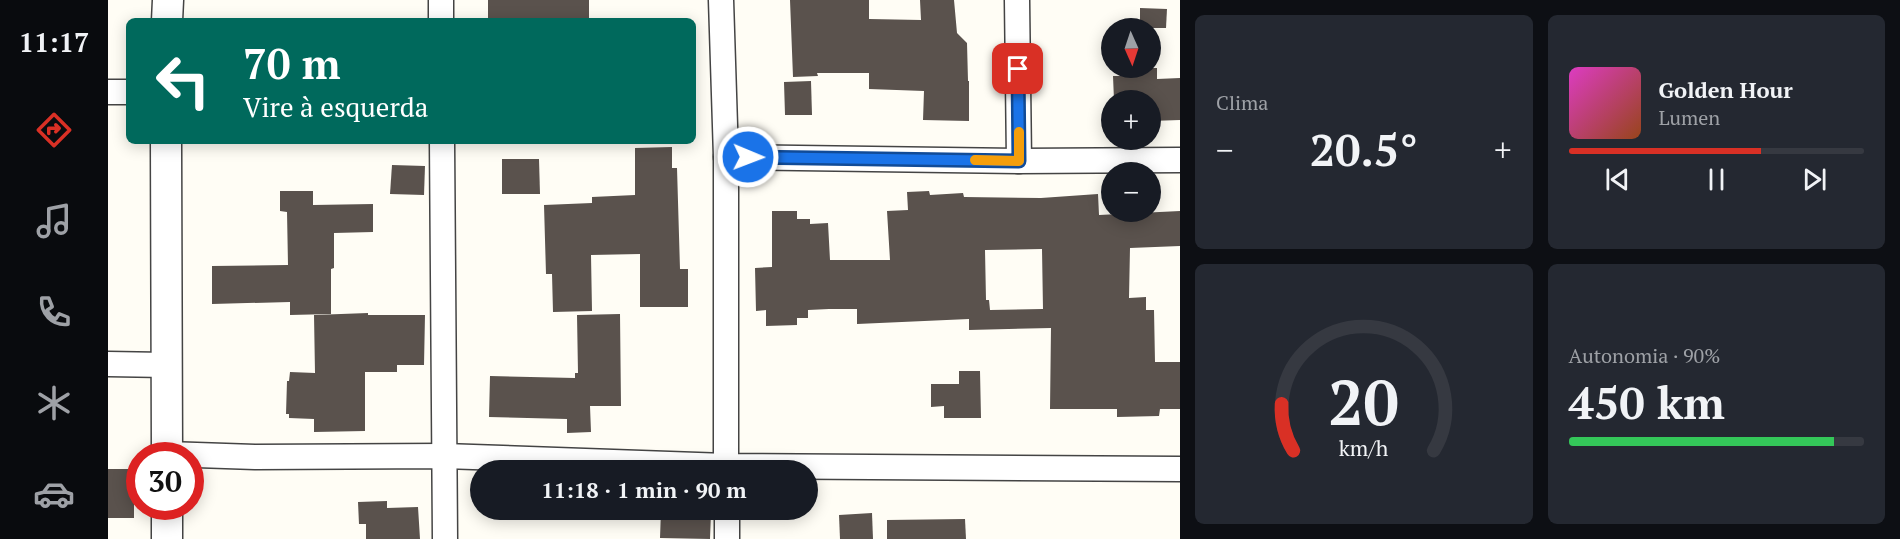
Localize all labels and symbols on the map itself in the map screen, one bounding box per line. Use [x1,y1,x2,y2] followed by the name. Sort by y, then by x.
[1101,18,1161,78] north arrow
[992,43,1043,94] pin
[716,125,780,189] position arrow
[126,442,204,520] speed limit sign: 30

